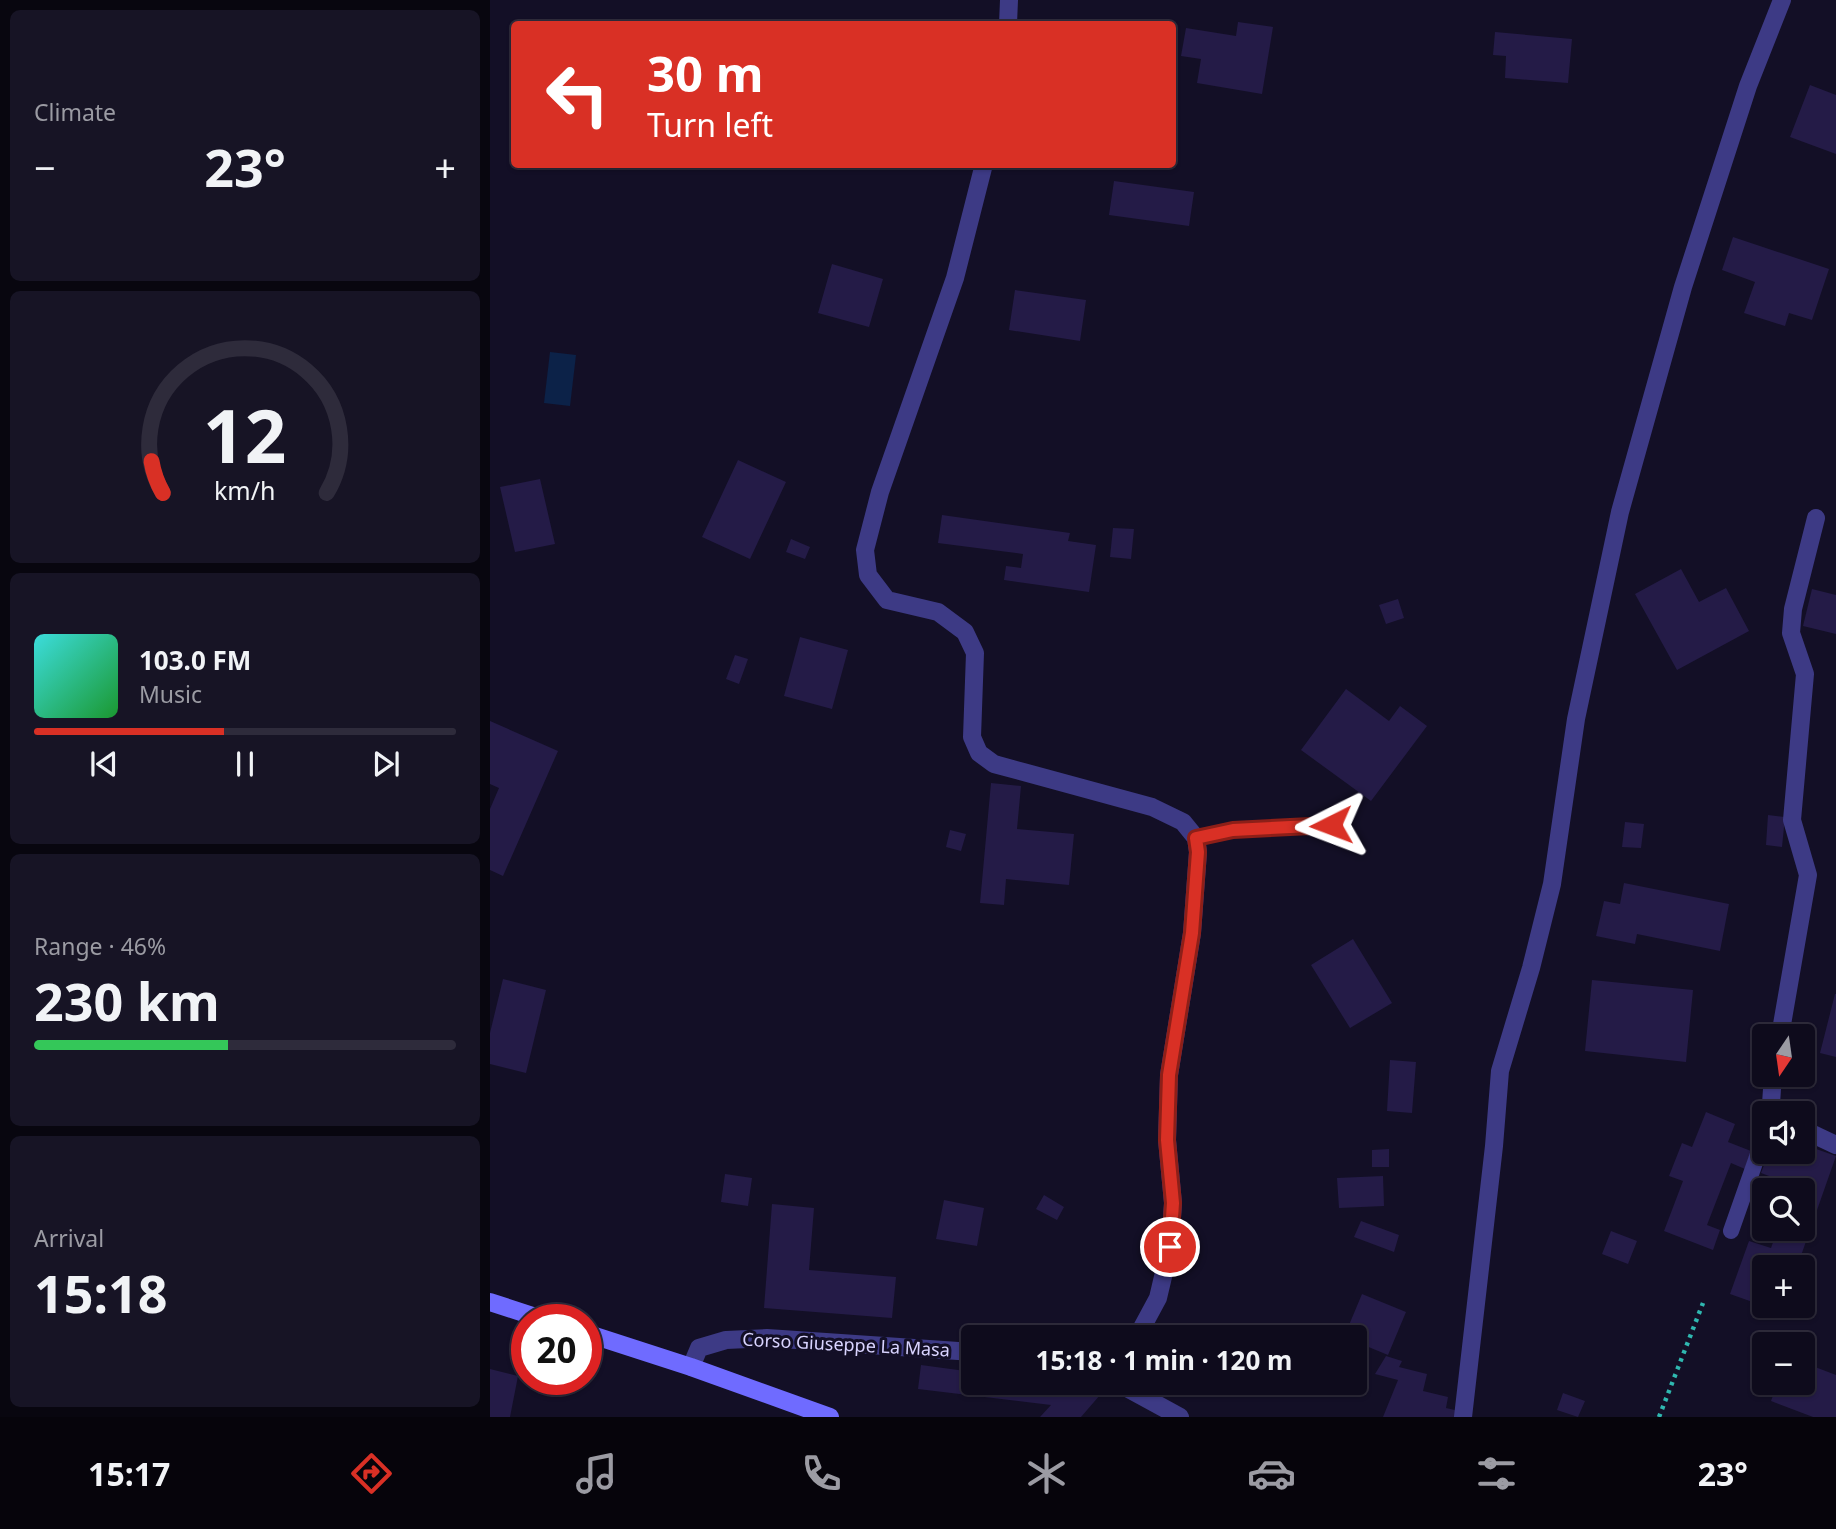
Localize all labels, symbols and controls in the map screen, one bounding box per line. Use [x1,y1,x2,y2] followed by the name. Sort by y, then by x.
[647,40,764,106] text: 30 m
[532,49,623,140] icon: left
[34,96,116,128] text: Climate
[647,103,773,146] text: Turn left
[204,131,286,202] text: 23°
[34,141,56,193] text: −
[434,141,456,193] text: +
[203,386,287,485] text: 12
[214,473,276,507] text: km/h
[139,642,251,678] text: 103.0 FM
[139,678,202,710] text: Music
[85,745,123,783] icon: previous
[226,745,264,783] icon: pause
[367,745,405,783] icon: next
[1294,788,1368,862] position arrow
[34,930,166,962] text: Range · 46%
[34,965,220,1036] text: 230 km
[1752,1024,1815,1087] north arrow
[1752,1024,1815,1395] map controls
[1752,1101,1815,1164] button: sound
[1752,1178,1815,1241] button: search
[1140,1217,1200,1277] pin
[34,1222,104,1254] text: Arrival
[1151,1228,1189,1266] icon: arrive
[1752,1255,1815,1318] button: +
[34,1257,168,1328] text: 15:18
[511,1304,602,1395] speed limit sign: 20
[742,1327,950,1361] street label: Corso Giuseppe La Masa
[1752,1332,1815,1395] button: −
[1036,1342,1292,1378] text: 15:18 · 1 min · 120 m
[347,1449,396,1498] icon: directions
[572,1449,621,1498] icon: music
[797,1449,846,1498] icon: phone
[1022,1449,1071,1498] icon: climate
[1247,1449,1296,1498] icon: car
[1472,1449,1521,1498] icon: filters
[88,1452,170,1495] text: 15:17
[1698,1452,1748,1495] text: 23°

